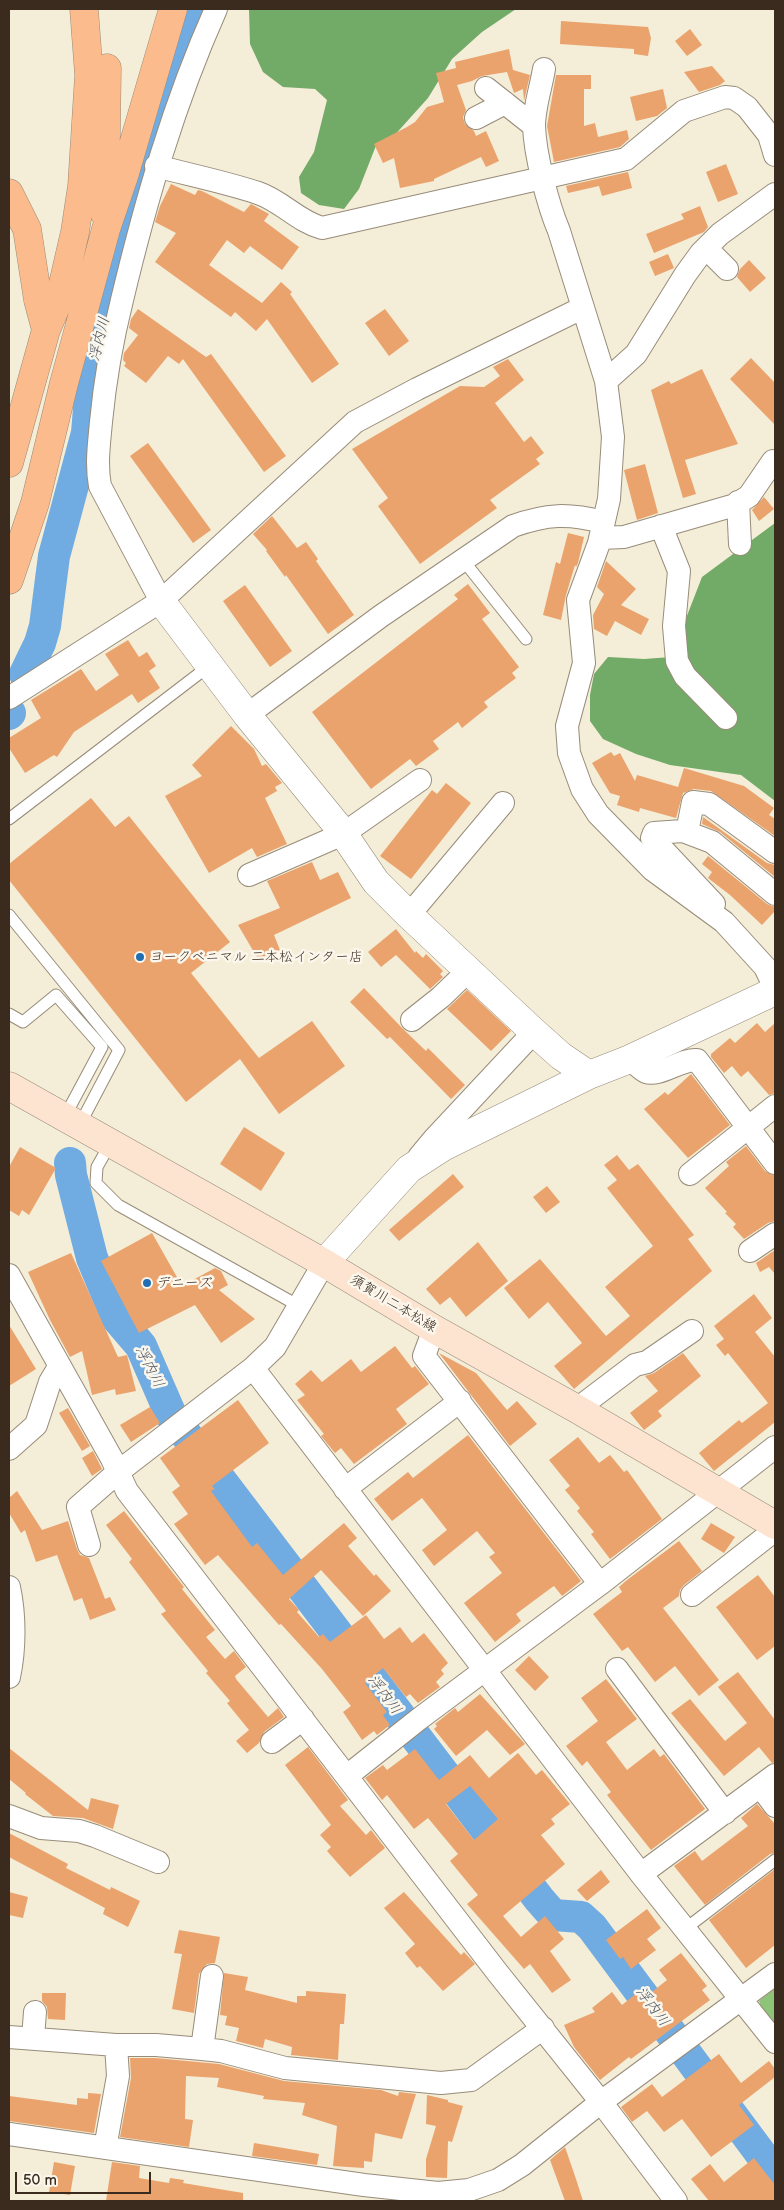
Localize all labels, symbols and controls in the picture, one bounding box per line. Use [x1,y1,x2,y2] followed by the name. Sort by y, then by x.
[86,315,114,363] water label: 浮内川
[150,949,363,965] place label: ヨークベニマル 二本松インター店
[134,951,146,963] marker: ヨークベニマル 二本松インター店
[347,1272,439,1336] street label: 須賀川二本松線
[157,1275,213,1291] place label: デニーズ
[141,1277,153,1289] marker: デニーズ
[131,1343,167,1391] water label: 浮内川
[363,1672,405,1718] water label: 浮内川
[631,1984,673,2030] water label: 浮内川
[18,2162,154,2194] scale bar
[23,2171,57,2190] text: 50 m

